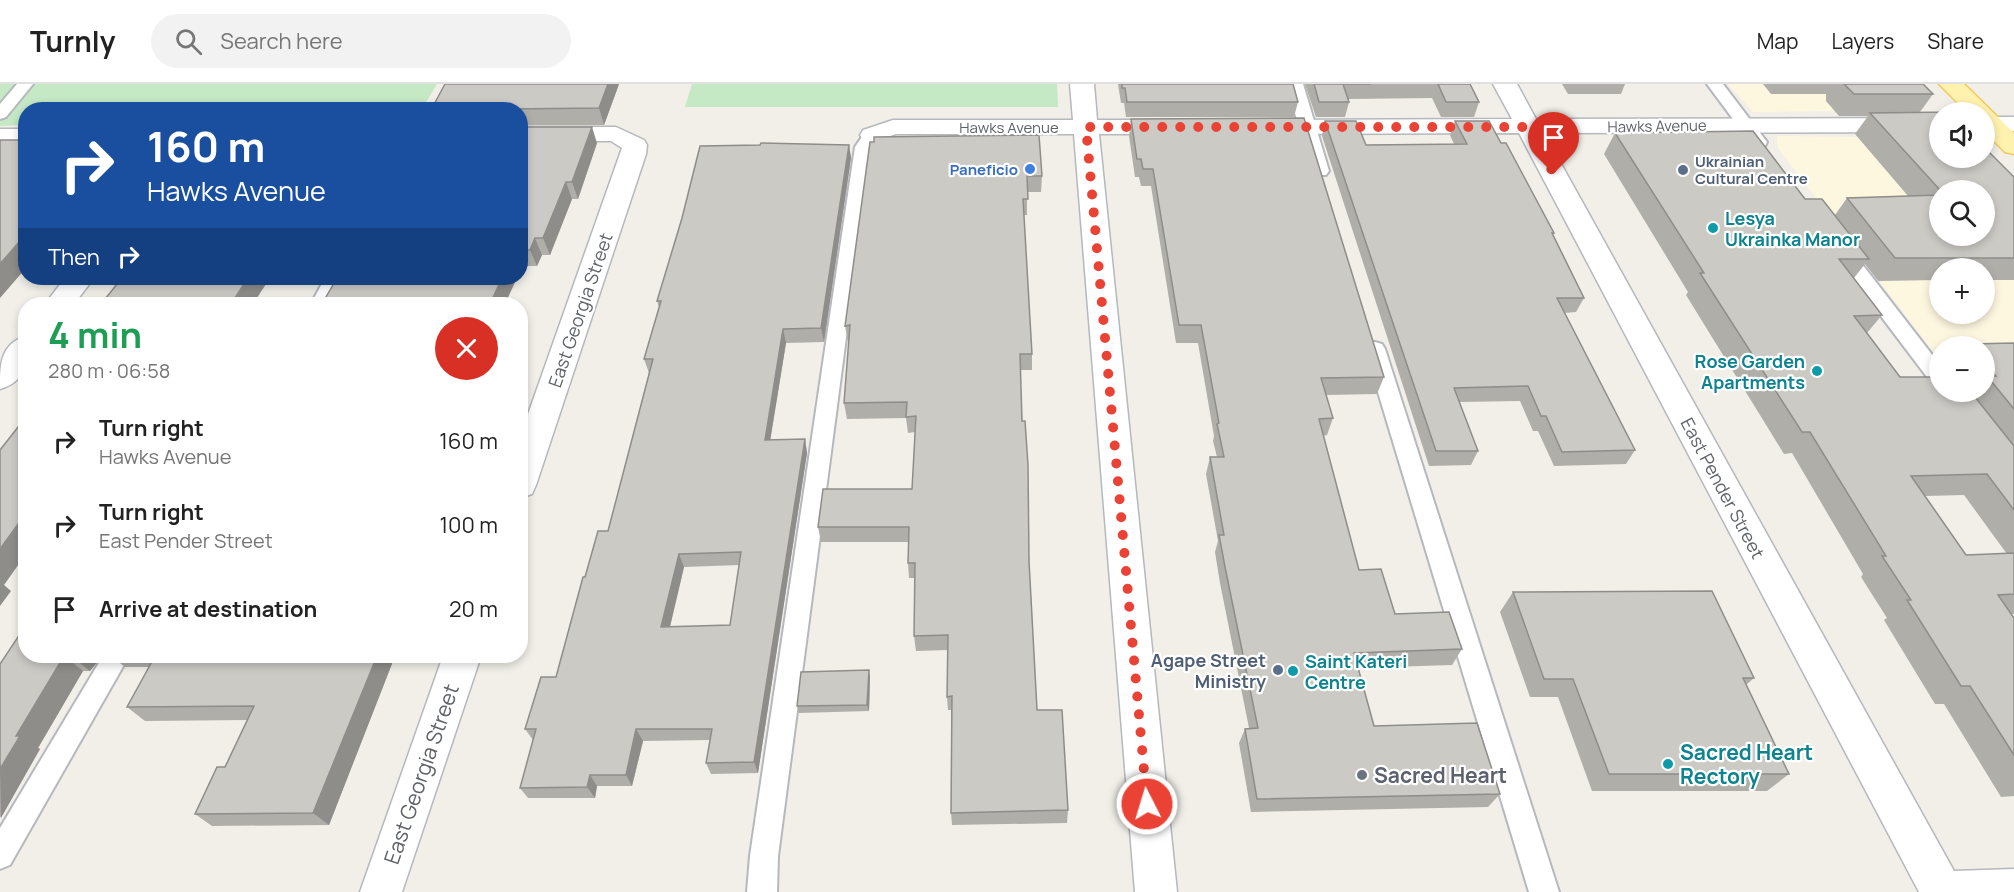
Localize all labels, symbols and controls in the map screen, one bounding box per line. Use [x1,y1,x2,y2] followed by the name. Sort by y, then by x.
[151,14,571,68] search box
[30,22,115,60] text: Turnly
[172,25,205,58] icon: search
[220,26,343,56] text: Search here
[1757,27,1798,55] text: Map
[1831,27,1894,55] text: Layers
[1927,27,1984,55] text: Share
[1929,102,1995,402] map controls
[1929,102,1995,168] button: sound
[1528,112,1579,174] pin
[1607,115,1707,137] street label: Hawks Avenue
[147,117,265,175] text: 160 m
[959,117,1059,138] street label: Hawks Avenue
[1537,121,1570,154] icon: arrive
[48,126,126,204] icon: right
[1695,151,1808,189] place label: Ukrainian Cultural Centre
[950,159,1018,180] place label: Paneficio
[1023,162,1037,176] marker: Paneficio
[1676,163,1690,177] marker: Ukrainian Cultural Centre
[147,172,326,209] text: Hawks Avenue
[1929,180,1995,246] button: search
[1725,206,1860,251] place label: Lesya Ukrainka Manor
[1706,221,1720,235] marker: Lesya Ukrainka Manor
[542,230,618,390] street label: East Georgia Street
[112,240,145,273] icon: right
[48,242,100,272] text: Then
[1929,258,1995,324] button: +
[48,310,142,359] text: 4 min
[435,317,498,380] button: close
[1929,336,1995,402] button: −
[1695,349,1805,394] place label: Rose Garden Apartments
[48,357,170,384] text: 280 m · 06:58
[1810,364,1824,378] marker: Rose Garden Apartments
[99,413,204,443] text: Turn right
[1676,413,1770,563] street label: East Pender Street
[48,425,81,458] icon: right
[439,426,498,456] text: 160 m
[99,443,231,470] text: Hawks Avenue
[99,497,204,527] text: Turn right
[48,509,81,542] icon: right
[440,510,498,540] text: 100 m
[99,527,273,554] text: East Pender Street
[48,593,81,626] icon: arrive
[99,594,317,624] text: Arrive at destination
[449,594,498,624] text: 20 m
[1151,648,1266,693] place label: Agape Street Ministry
[1305,649,1407,694] place label: Saint Kateri Centre
[1271,663,1285,677] marker: Agape Street Ministry
[1286,664,1300,678] marker: Saint Kateri Centre
[377,680,465,868] street label: East Georgia Street
[1680,738,1813,790] place label: Sacred Heart Rectory
[1661,757,1675,771] marker: Sacred Heart Rectory
[1374,761,1507,789] place label: Sacred Heart
[1355,768,1369,782] marker: Sacred Heart
[1115,772,1179,836] position arrow

